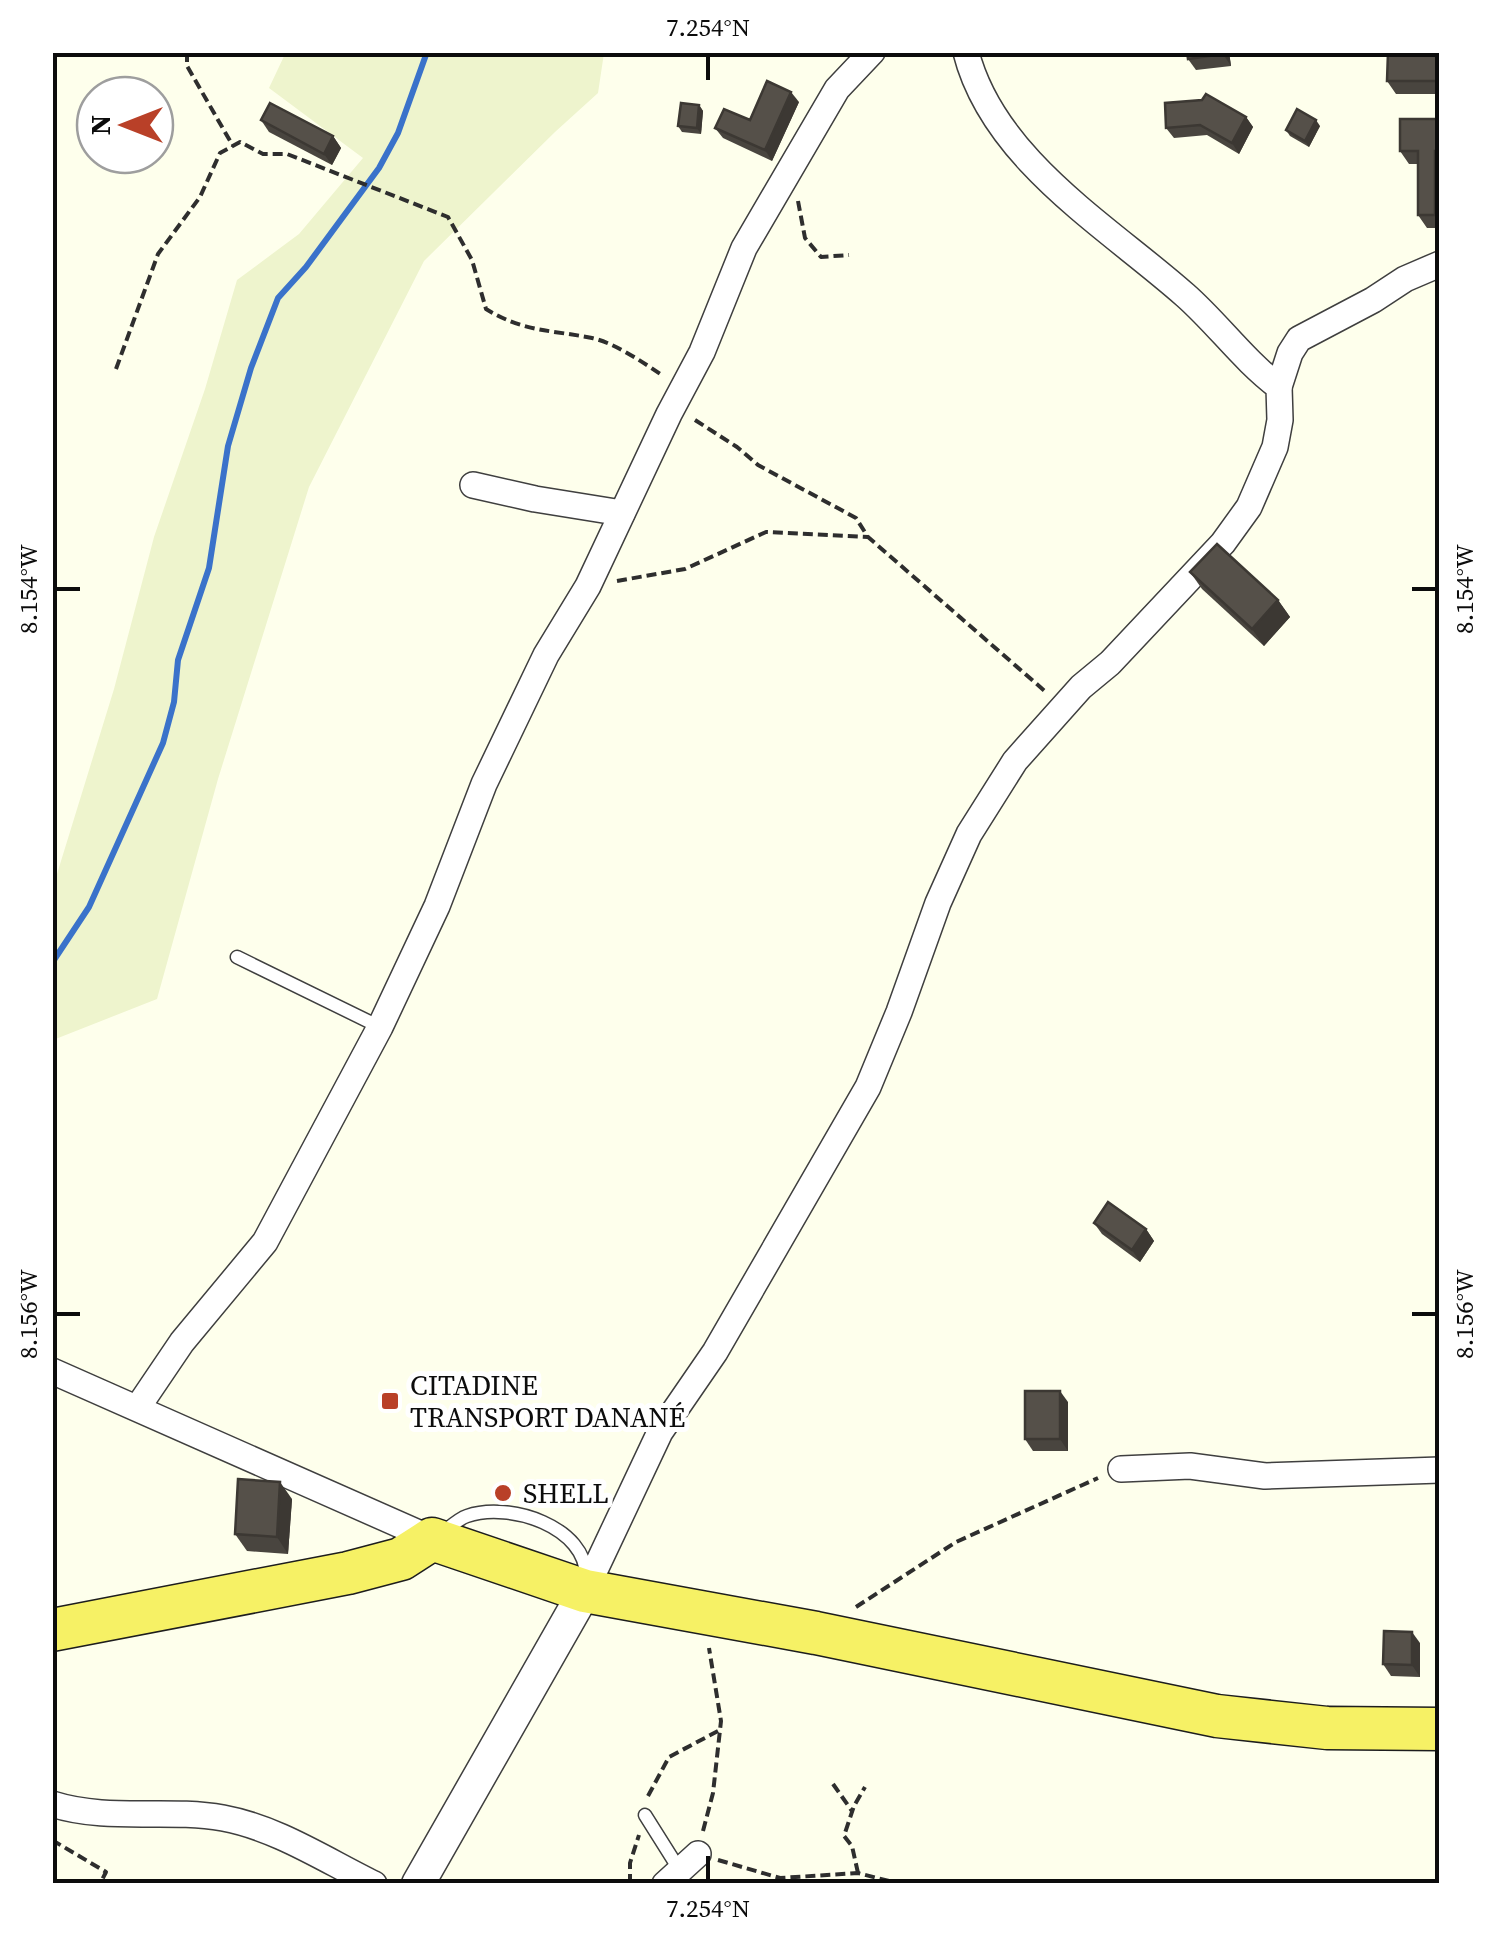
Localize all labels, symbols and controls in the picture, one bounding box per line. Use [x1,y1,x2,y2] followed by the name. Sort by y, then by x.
[666,10,750,44] text: 7.254°N
[75,75,175,175] north arrow
[81,115,119,135] text: N
[11,544,45,634] text: 8.154°W
[1447,544,1481,634] text: 8.154°W
[11,1269,45,1359] text: 8.156°W
[1447,1269,1481,1359] text: 8.156°W
[410,1366,685,1436] place label: CITADINE TRANSPORT DANANÉ
[379,1390,401,1412] marker: CITADINE TRANSPORT DANANÉ
[523,1474,609,1512] place label: SHELL
[492,1482,514,1504] marker: SHELL
[666,1891,750,1925] text: 7.254°N

